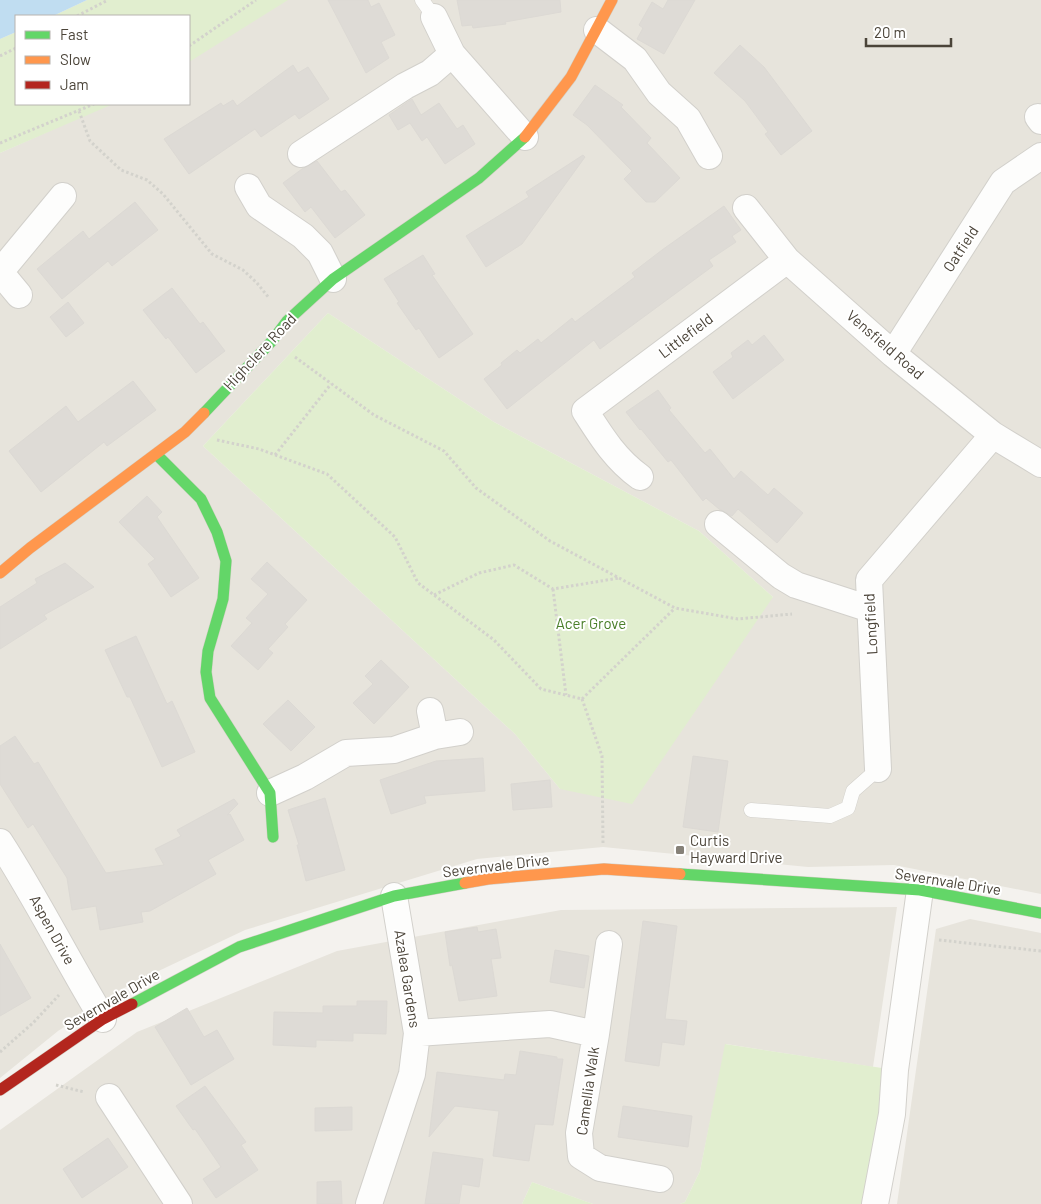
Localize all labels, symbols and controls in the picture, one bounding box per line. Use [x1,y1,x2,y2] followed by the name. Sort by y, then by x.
[15,15,190,105] legend
[866,15,951,47] scale bar
[874,23,906,41] text: 20 m
[60,25,88,43] text: Fast
[60,50,91,68] text: Slow
[60,75,89,93] text: Jam
[939,222,982,275] street label: Oatfield
[843,306,928,383] street label: Vensfield Road
[219,309,299,393] street label: Highclere Road
[655,309,716,362] street label: Littlefield
[859,593,881,655] street label: Longfield
[556,614,626,632] park label: Acer Grove
[690,831,783,866] place label: Curtis Hayward Drive
[674,844,686,856] marker: Curtis Hayward Drive
[442,850,550,880] street label: Severnvale Drive
[894,864,1003,898] street label: Severnvale Drive
[26,891,79,968] street label: Aspen Drive
[391,928,425,1029] street label: Azalea Gardens
[61,965,162,1034] street label: Severnvale Drive
[572,1045,602,1136] street label: Camellia Walk

